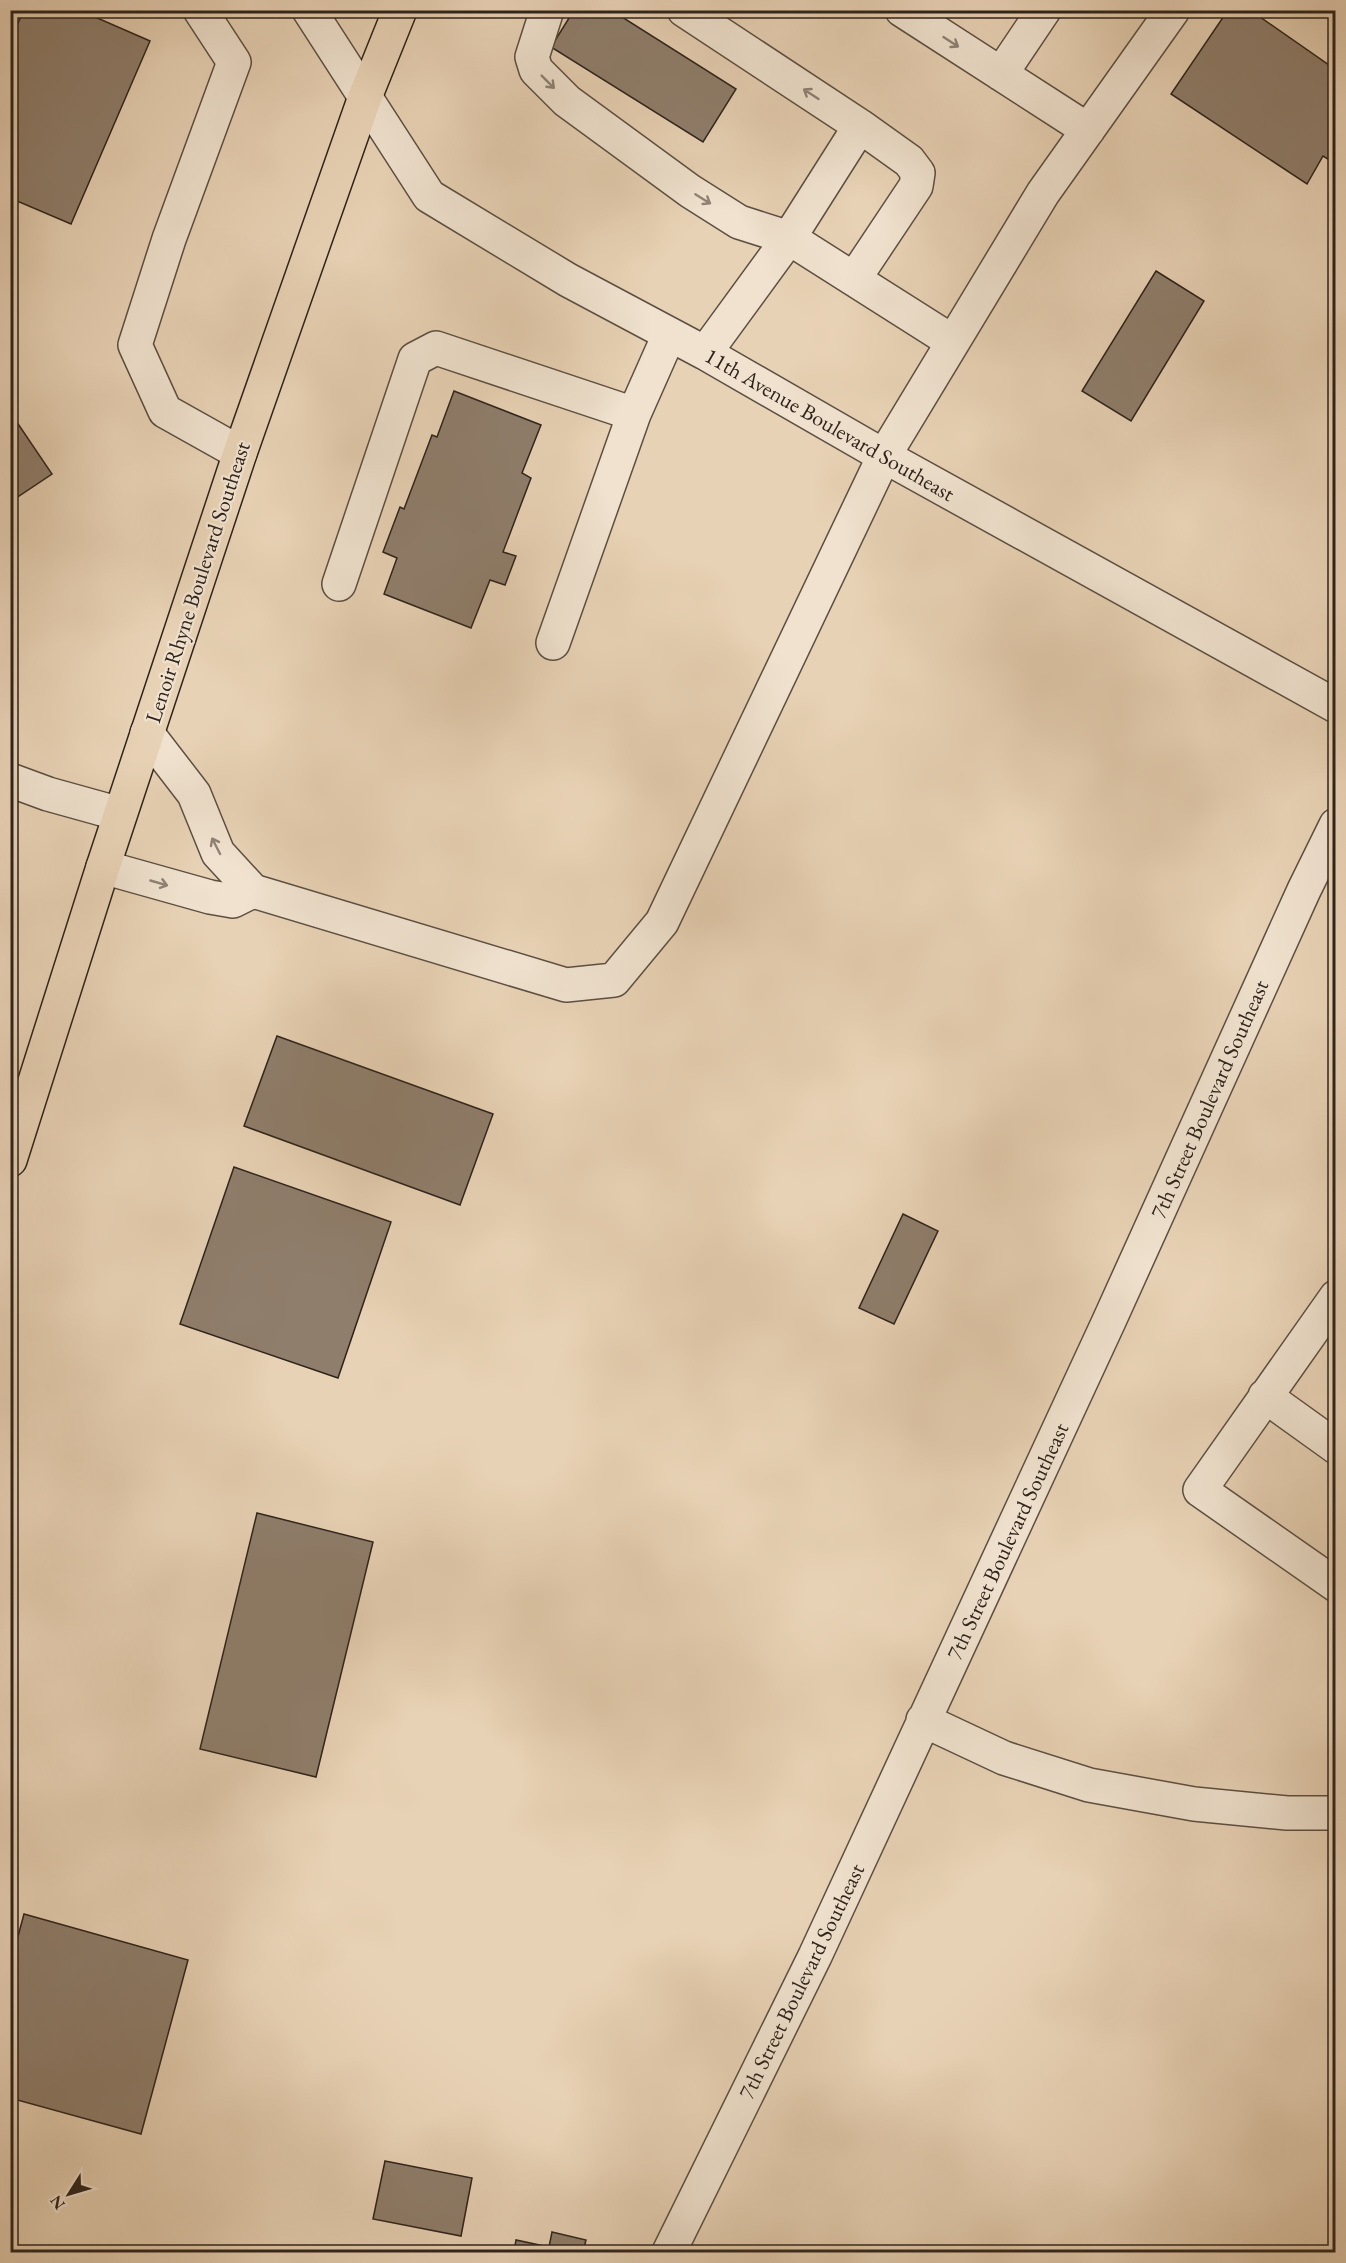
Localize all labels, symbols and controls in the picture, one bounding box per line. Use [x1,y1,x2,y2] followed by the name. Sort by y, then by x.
[942,36,959,48] one-way arrow
[540,74,555,89] one-way arrow
[803,88,820,100] one-way arrow
[694,194,711,206] one-way arrow
[700,341,960,508] street label: 11th Avenue Boulevard Southeast
[138,438,257,726] street label: Lenoir Rhyne Boulevard Southeast
[210,838,221,856] one-way arrow
[149,878,168,889] one-way arrow
[1144,975,1275,1223] street label: 7th Street Boulevard Southeast
[940,1418,1075,1664] street label: 7th Street Boulevard Southeast
[732,1859,871,2104] street label: 7th Street Boulevard Southeast
[39,2164,99,2224] north arrow
[45,2191,70,2214] text: N

